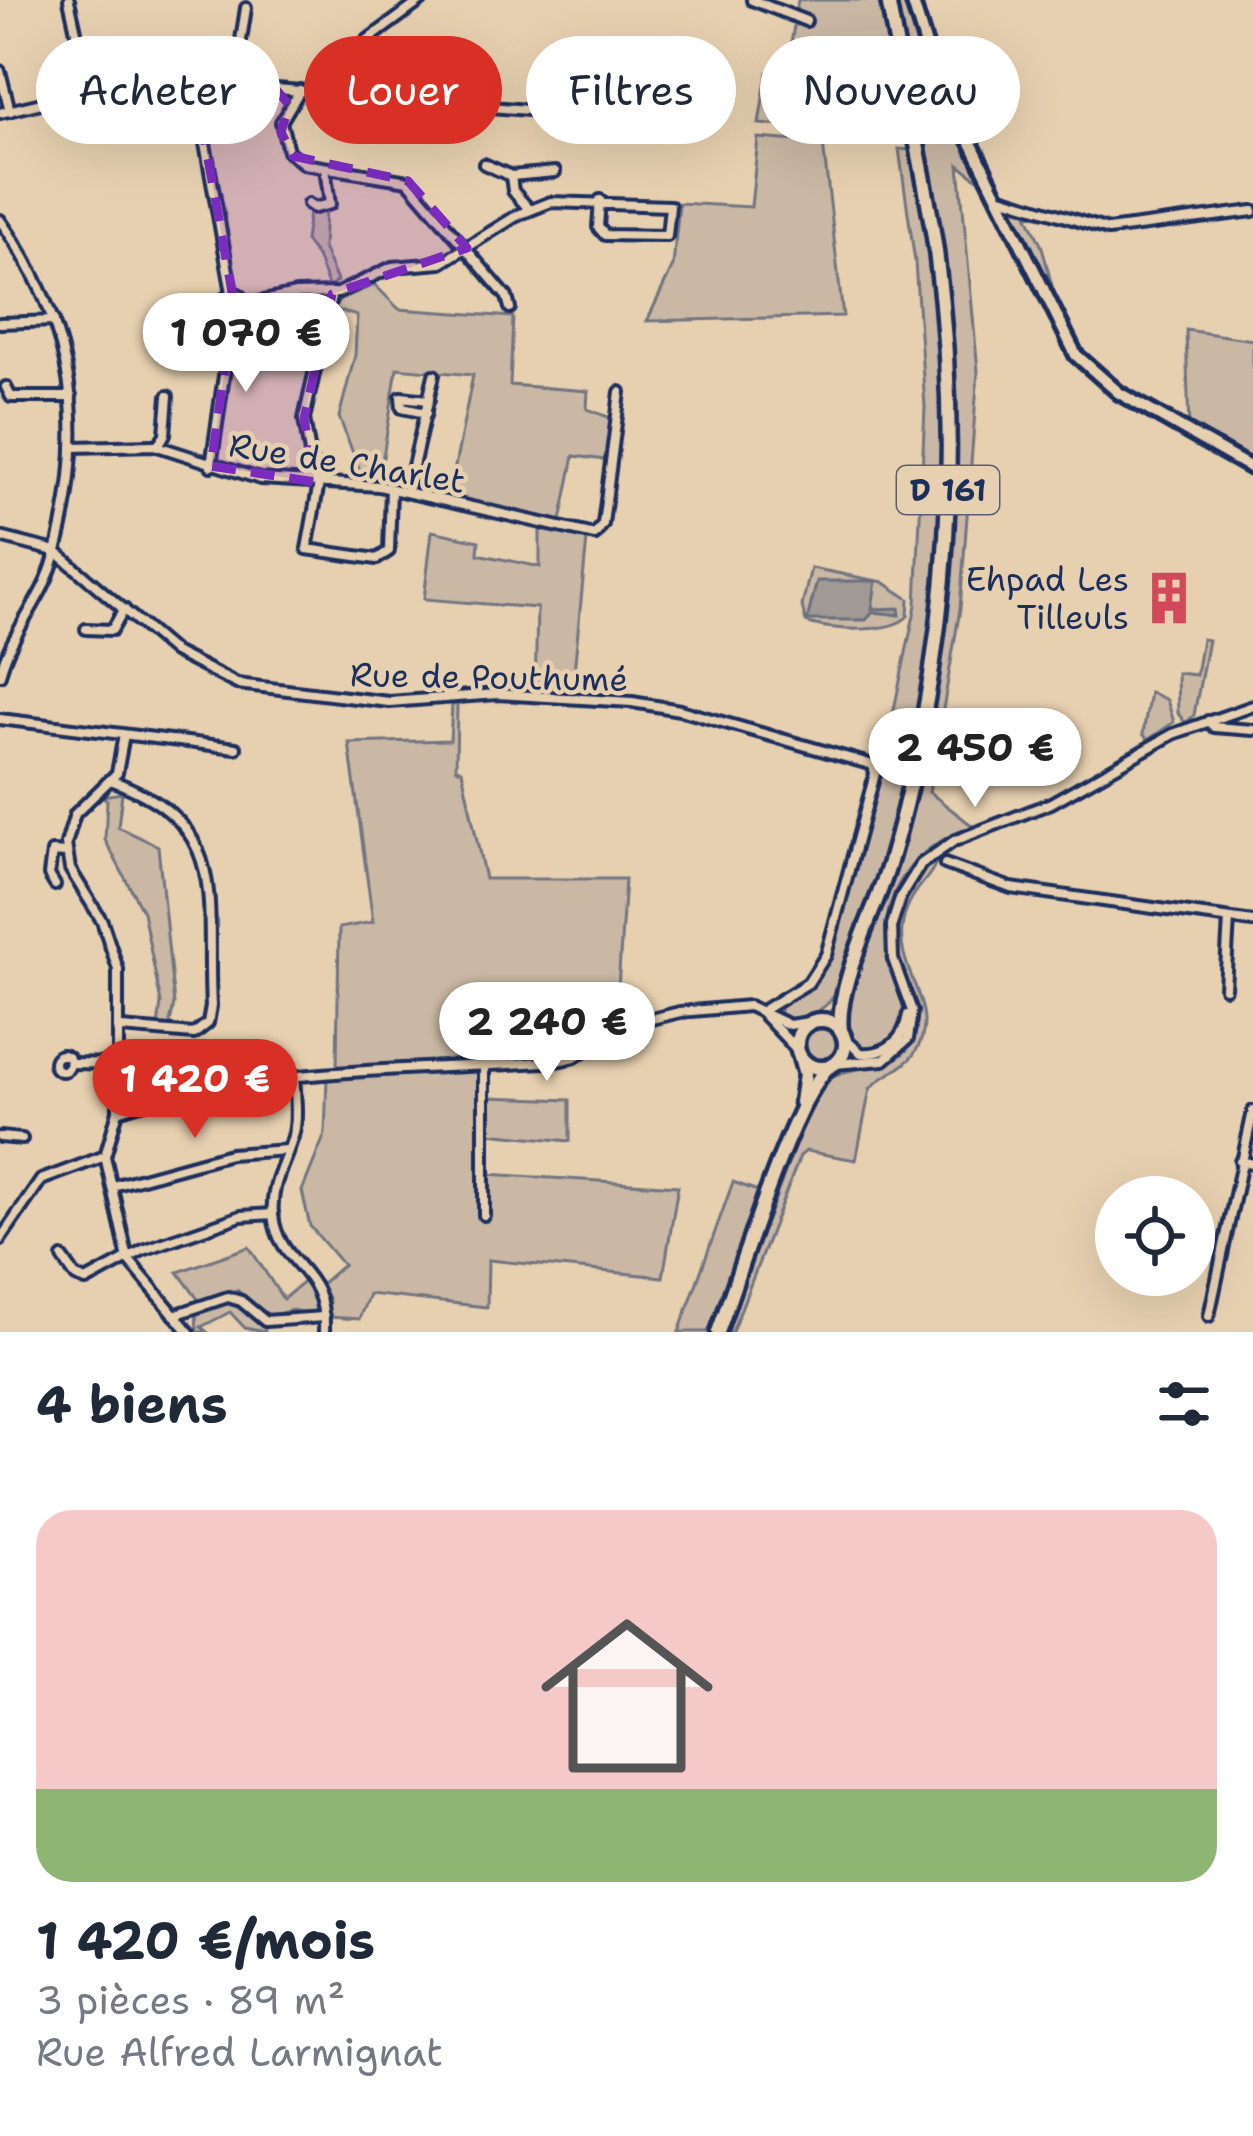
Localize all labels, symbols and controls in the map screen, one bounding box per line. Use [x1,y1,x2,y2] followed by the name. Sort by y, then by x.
[36,36,280,144] chip: Acheter
[304,36,502,144] chip: Louer
[526,36,736,144] chip: Filtres
[760,36,1020,144] chip: Nouveau
[135,293,357,395] pin: 1 070 €
[170,306,322,358] text: 1 070 €
[226,422,468,504] street label: Rue de Charlet
[897,466,999,514] road number: D 161
[966,557,1129,640] place label: Ehpad Les Tilleuls
[1140,569,1198,627] building icon: Ehpad Les Tilleuls
[350,652,628,702] street label: Rue de Pouthumé
[864,708,1086,810] pin: 2 450 €
[895,721,1055,773] text: 2 450 €
[436,982,658,1084] pin: 2 240 €
[466,995,628,1047] text: 2 240 €
[84,1039,306,1141] pin: 1 420 €
[120,1052,270,1104] text: 1 420 €
[1095,1176,1215,1296] map controls
[1095,1176,1215,1296] button: locate
[36,1370,228,1438] text: 4 biens
[1151,1371,1217,1437] icon: filters
[519,1588,735,1804] icon: home
[36,1906,375,1974] text: 1 420 €/mois
[36,1974,345,2026] text: 3 pièces · 89 m²
[36,2026,443,2078] text: Rue Alfred Larmignat

